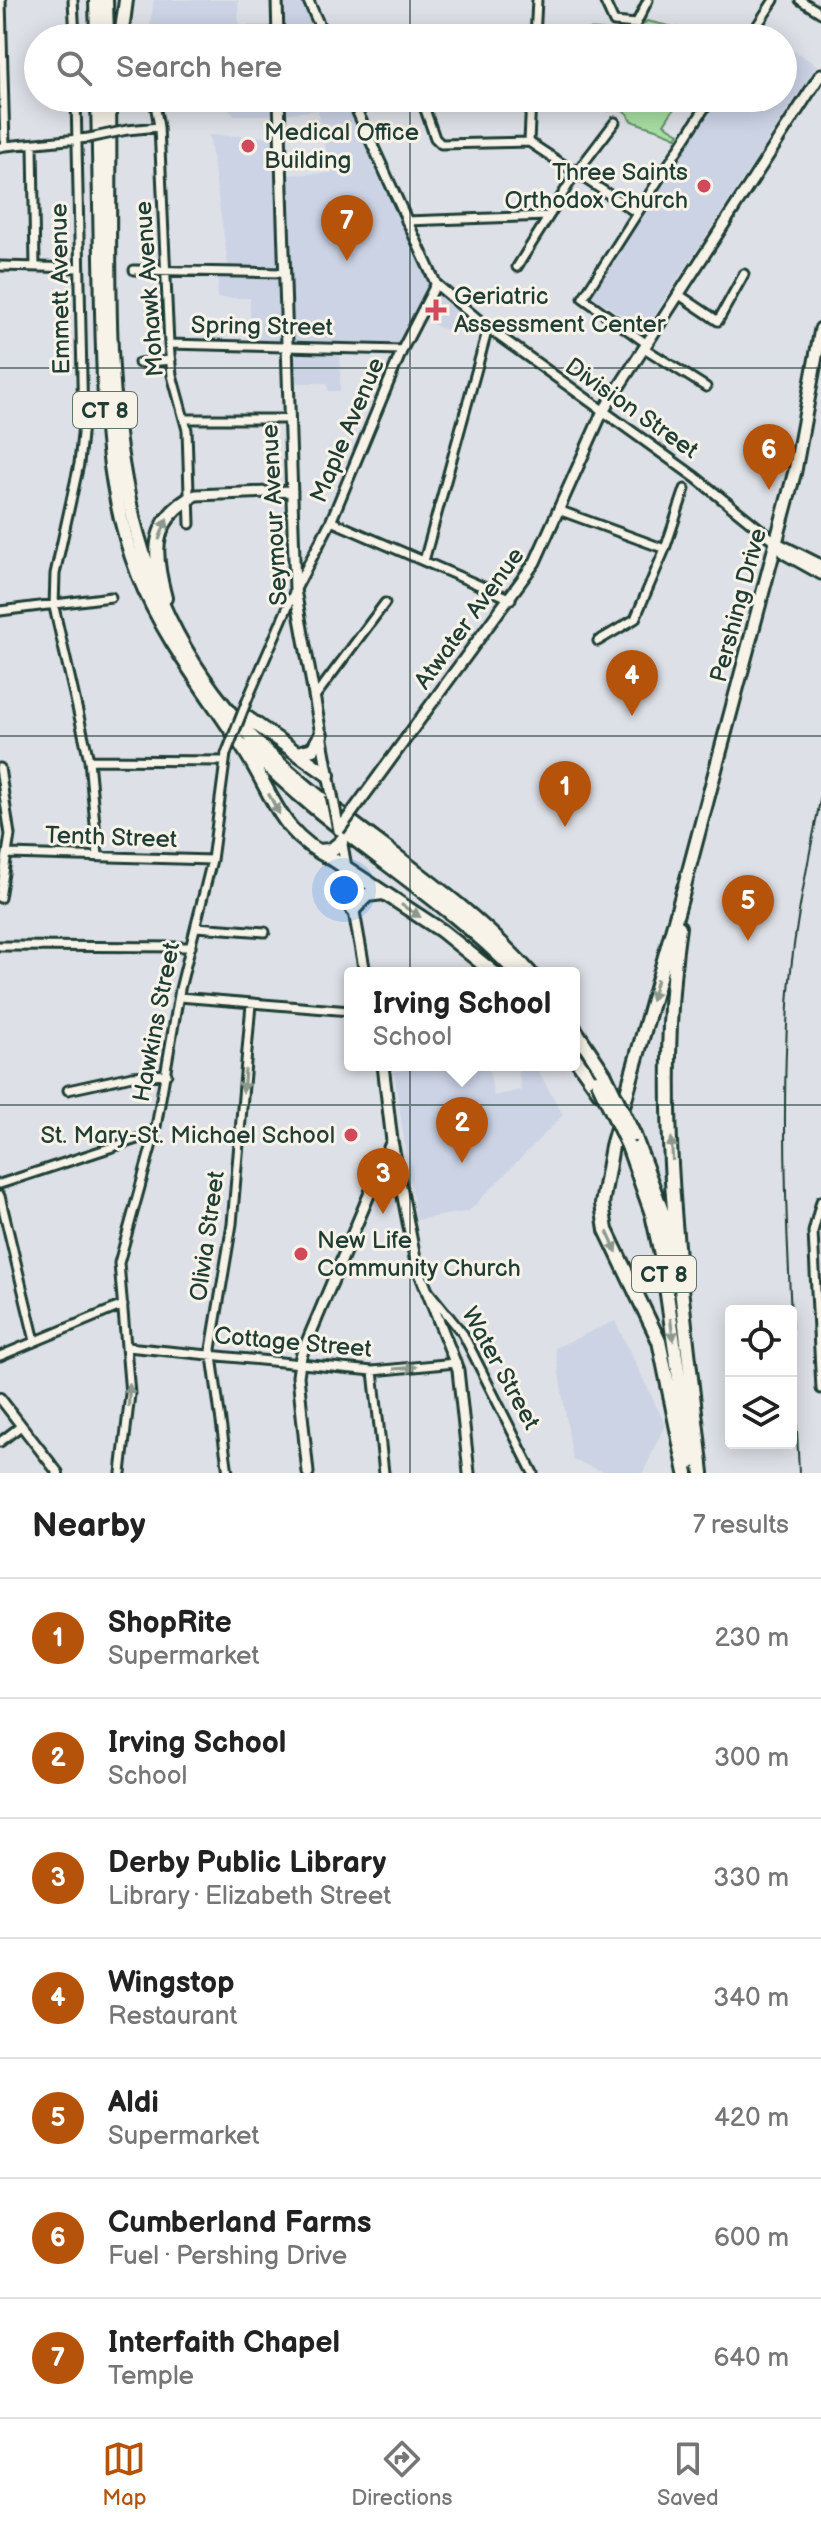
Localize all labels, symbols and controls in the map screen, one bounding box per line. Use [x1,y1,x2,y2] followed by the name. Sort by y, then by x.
[24,24,797,112] search box
[52,46,96,90] icon: search
[116,50,282,86] text: Search here
[264,118,419,175] place label: Medical Office Building
[239,137,257,155] marker: Medical Office Building
[504,158,688,215] place label: Three Saints Orthodox Church
[695,177,713,195] marker: Three Saints Orthodox Church
[321,195,373,261] pin: 7
[129,200,170,378] street label: Mohawk Avenue
[45,203,76,375] street label: Emmett Avenue
[454,282,666,339] place label: Geriatric Assessment Center
[425,299,447,321] marker: Geriatric Assessment Center
[191,311,334,342] street label: Spring Street
[560,352,704,465] street label: Division Street
[304,353,391,507] street label: Maple Avenue
[73,392,137,428] road number: CT 8
[255,424,294,606] street label: Seymour Avenue
[743,424,795,490] pin: 6
[157,517,170,541] one-way arrow
[704,525,773,685] street label: Pershing Drive
[408,542,531,695] street label: Atwater Avenue
[606,650,658,716] pin: 4
[539,761,591,827] pin: 1
[267,793,281,816] one-way arrow
[44,821,178,854] street label: Tenth Street
[324,870,364,910] your location
[722,875,774,941] pin: 5
[401,903,422,918] one-way arrow
[127,939,186,1104] street label: Hawkins Street
[344,967,580,1071] popup
[647,978,660,1002] one-way arrow
[373,986,551,1022] text: Irving School
[373,1022,452,1053] text: School
[237,1069,250,1094] one-way arrow
[436,1097,488,1163] pin: 2
[40,1121,335,1150] place label: St. Mary-St. Michael School
[342,1126,360,1144] marker: St. Mary-St. Michael School
[665,1136,678,1161] one-way arrow
[357,1148,409,1214] pin: 3
[184,1169,231,1303] street label: Olivia Street
[317,1226,521,1283] place label: New Life Community Church
[605,1230,618,1254] one-way arrow
[292,1245,310,1263] marker: New Life Community Church
[632,1256,696,1292] road number: CT 8
[455,1302,546,1435] street label: Water Street
[725,1305,797,1449] map controls
[725,1305,797,1377] button: locate
[666,1318,679,1343] one-way arrow
[213,1321,374,1364] street label: Cottage Street
[393,1361,418,1374] one-way arrow
[725,1377,797,1449] button: layers
[122,1382,135,1408] one-way arrow
[32,1505,146,1546] text: Nearby
[693,1510,789,1541] text: 7 results
[108,1605,232,1641] text: ShopRite
[53,1623,63,1654] text: 1
[714,1623,789,1654] text: 230 m
[108,1641,259,1672] text: Supermarket
[108,1725,286,1761] text: Irving School
[50,1743,66,1774] text: 2
[714,1743,789,1774] text: 300 m
[108,1761,187,1792] text: School
[108,1845,386,1881] text: Derby Public Library
[50,1863,66,1894] text: 3
[713,1863,789,1894] text: 330 m
[108,1881,391,1912] text: Library · Elizabeth Street
[108,1965,234,2001] text: Wingstop
[50,1983,66,2014] text: 4
[713,1983,789,2014] text: 340 m
[108,2001,237,2032] text: Restaurant
[108,2085,159,2121] text: Aldi
[50,2103,66,2134] text: 5
[714,2103,789,2134] text: 420 m
[108,2121,259,2152] text: Supermarket
[108,2205,372,2241] text: Cumberland Farms
[50,2223,66,2254] text: 6
[714,2223,789,2254] text: 600 m
[108,2241,347,2272] text: Fuel · Pershing Drive
[108,2325,340,2361] text: Interfaith Chapel
[51,2343,65,2374] text: 7
[713,2343,789,2374] text: 640 m
[108,2361,194,2392] text: Temple
[102,2437,147,2512] tab: Map
[351,2437,452,2512] tab: Directions
[657,2437,719,2512] tab: Saved

